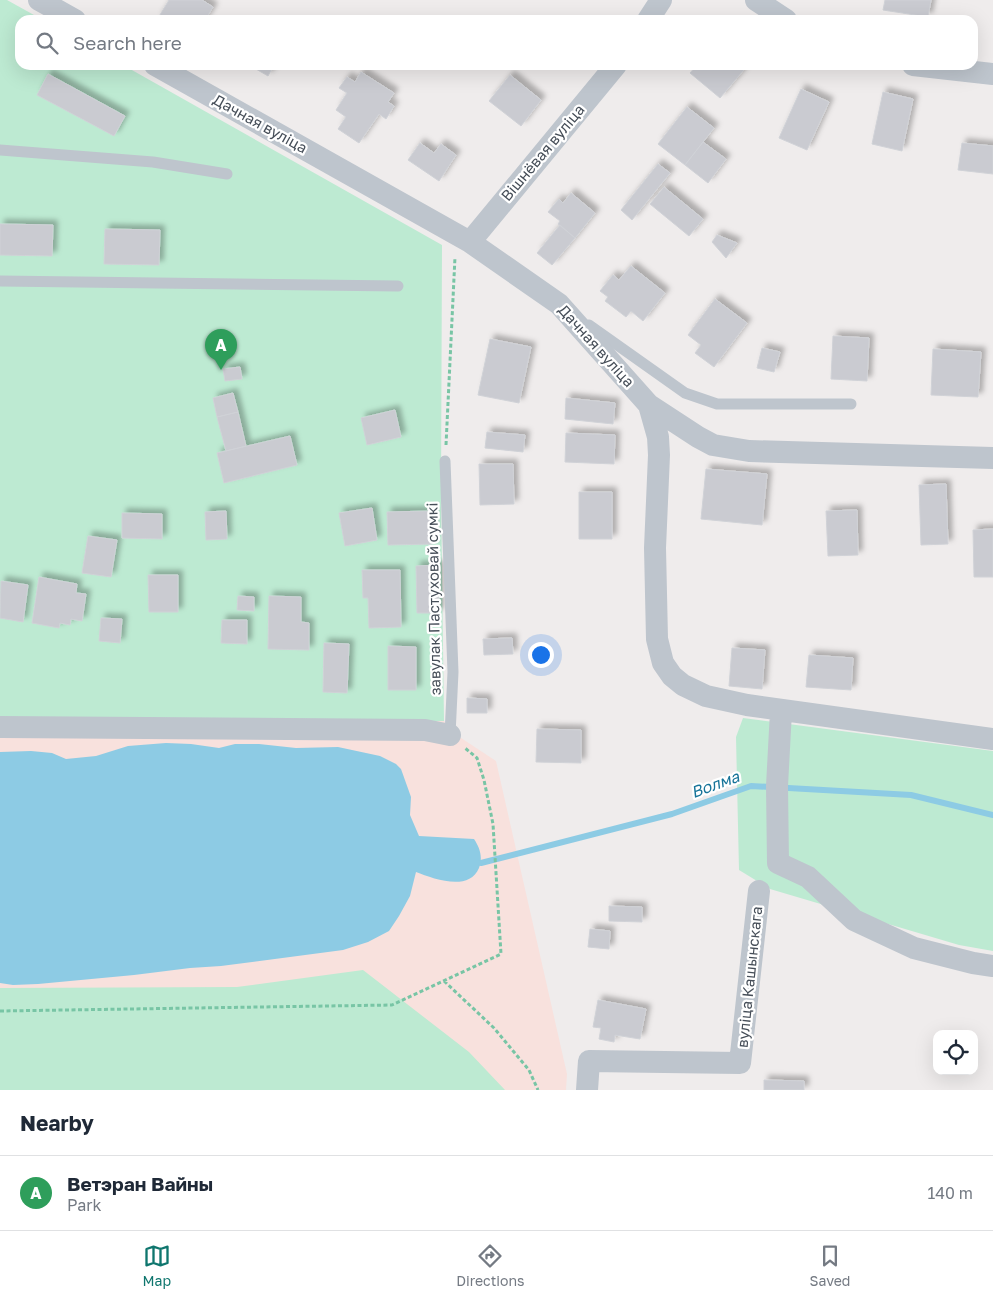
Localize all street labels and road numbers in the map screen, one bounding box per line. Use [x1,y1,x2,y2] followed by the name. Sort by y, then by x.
[210,90,311,156] street label: Дачная вуліца
[497,100,588,204] street label: Вішнёвая вуліца
[555,300,638,390] street label: Дачная вуліца
[422,502,444,696] street label: завулак Пастуховай сумкі
[733,905,765,1048] street label: вуліца Кашынскага

